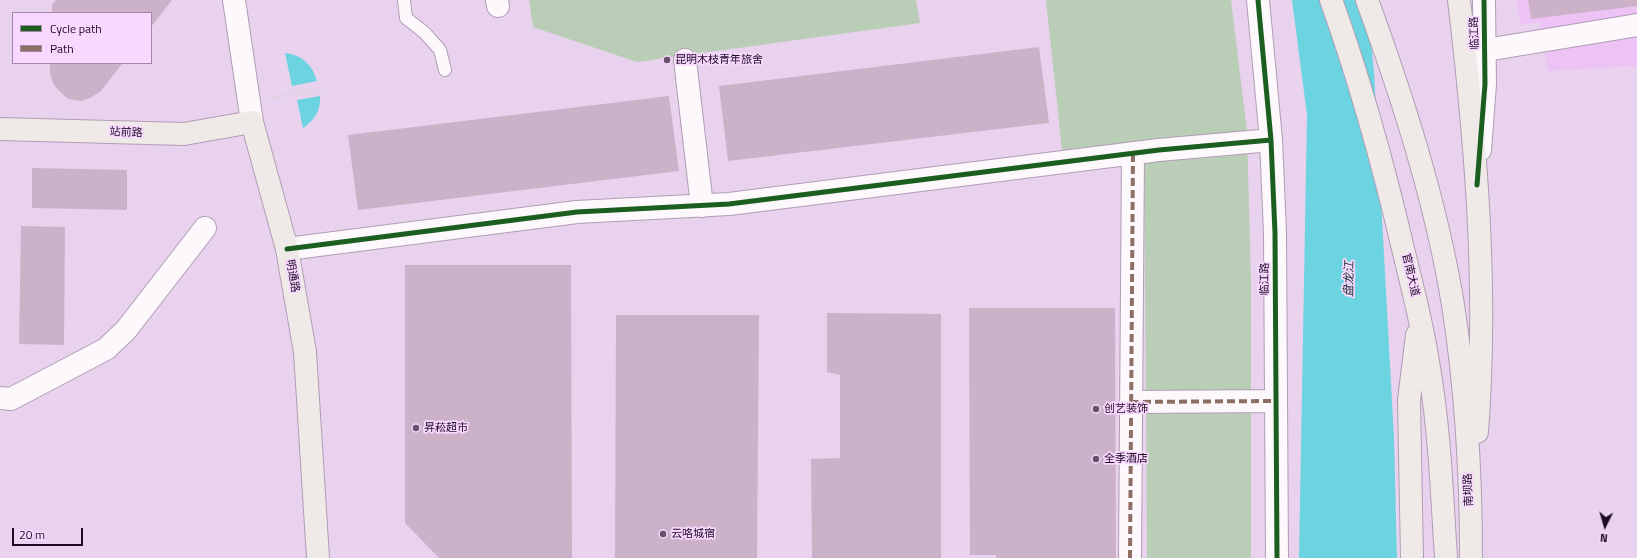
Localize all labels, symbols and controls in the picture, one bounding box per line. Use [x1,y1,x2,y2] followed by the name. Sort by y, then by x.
[12,12,152,64] legend
[1468,16,1482,50] street label: 临江路
[50,19,102,38] text: Cycle path
[50,39,74,58] text: Path
[675,53,763,67] place label: 昆明木枝青年旅舍
[662,55,672,65] marker: 昆明木枝青年旅舍
[109,126,143,140] street label: 站前路
[1399,252,1421,298] street label: 官南大道
[283,259,301,293] street label: 明通路
[1342,261,1358,297] water label: 盘龙江
[1258,263,1272,295] street label: 临江路
[1104,402,1148,416] place label: 创艺装饰
[1091,404,1101,414] marker: 创艺装饰
[424,421,468,435] place label: 昇菘超市
[411,423,421,433] marker: 昇菘超市
[1104,452,1148,466] place label: 全季酒店
[1091,454,1101,464] marker: 全季酒店
[1462,473,1476,507] street label: 南坝路
[1585,506,1625,546] north arrow
[14,520,85,546] scale bar
[19,525,45,544] text: 20 m
[671,527,715,541] place label: 云咯城宿
[658,529,668,539] marker: 云咯城宿
[1599,530,1608,546] text: N

